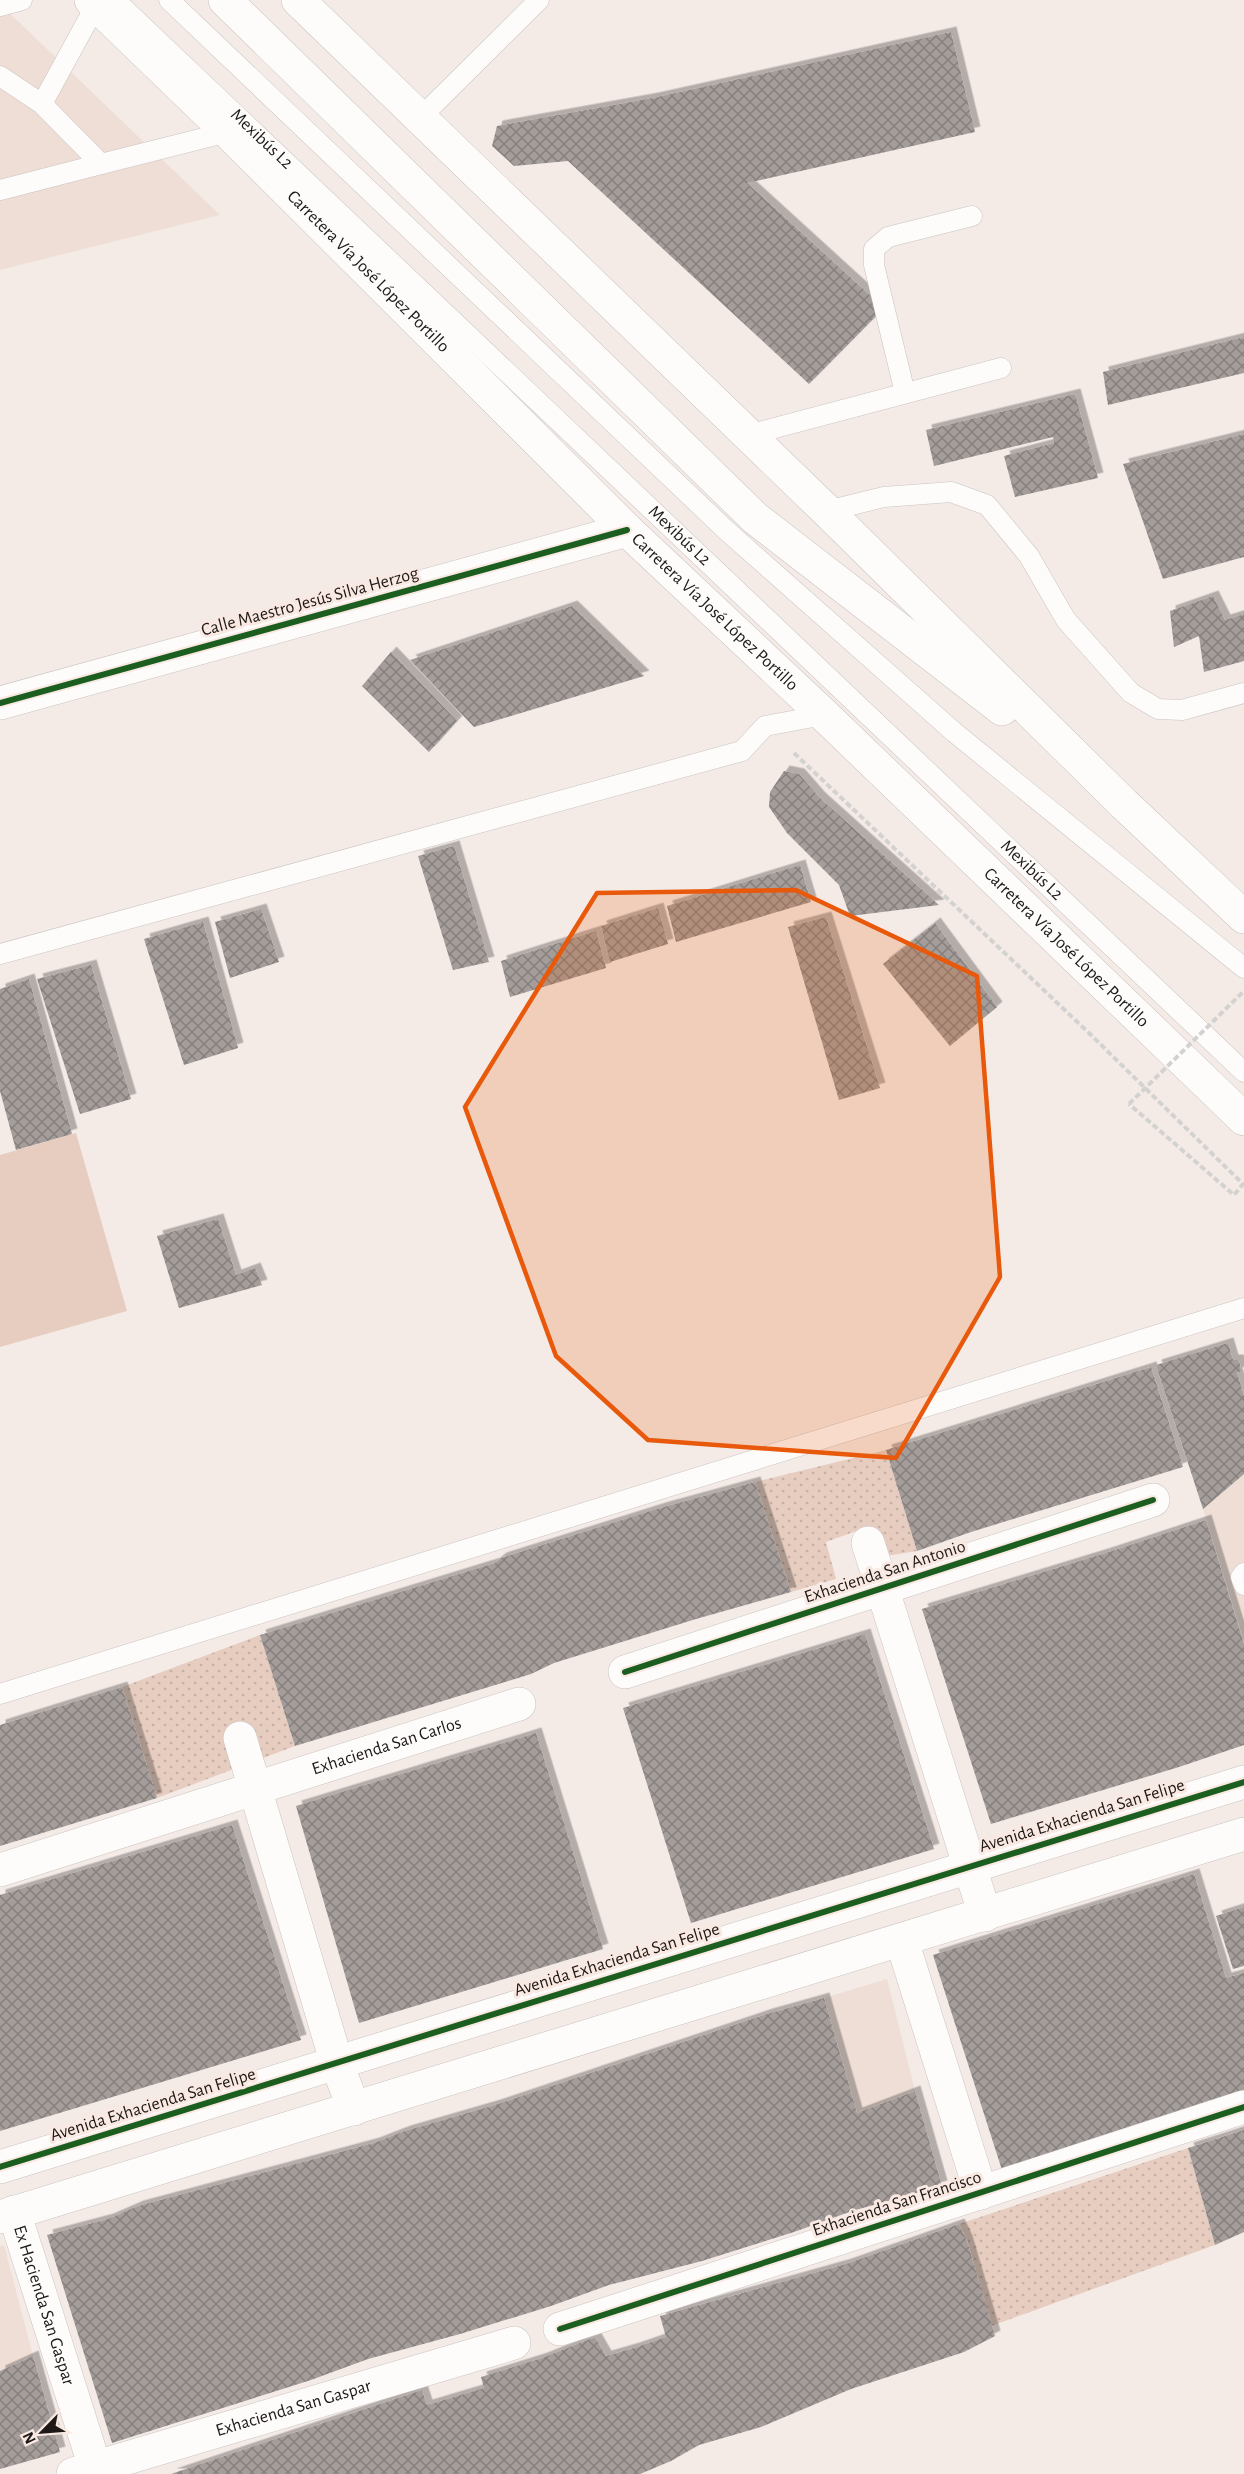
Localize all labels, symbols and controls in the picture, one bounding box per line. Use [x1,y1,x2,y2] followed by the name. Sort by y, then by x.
[227,106,296,173] street label: Mexibús L2
[283,187,453,356] street label: Carretera Vía José López Portillo
[645,502,714,569] street label: Mexibús L2
[628,530,801,695] street label: Carretera Vía José López Portillo
[199,564,421,640] street label: Calle Maestro Jesús Silva Herzog
[997,837,1066,904] street label: Mexibús L2
[980,865,1152,1031] street label: Carretera Vía José López Portillo
[802,1537,968,1607] street label: Exhacienda San Antonio
[310,1714,464,1779] street label: Exhacienda San Carlos
[977,1776,1187,1856] street label: Avenida Exhacienda San Felipe
[512,1920,722,2000] street label: Avenida Exhacienda San Felipe
[48,2065,258,2145] street label: Avenida Exhacienda San Felipe
[810,2168,984,2240] street label: Exhacienda San Francisco
[10,2223,78,2388] street label: Ex Hacienda San Gaspar
[214,2377,373,2440] street label: Exhacienda San Gaspar
[12,2402,72,2462] north arrow
[20,2429,39,2446] text: N

